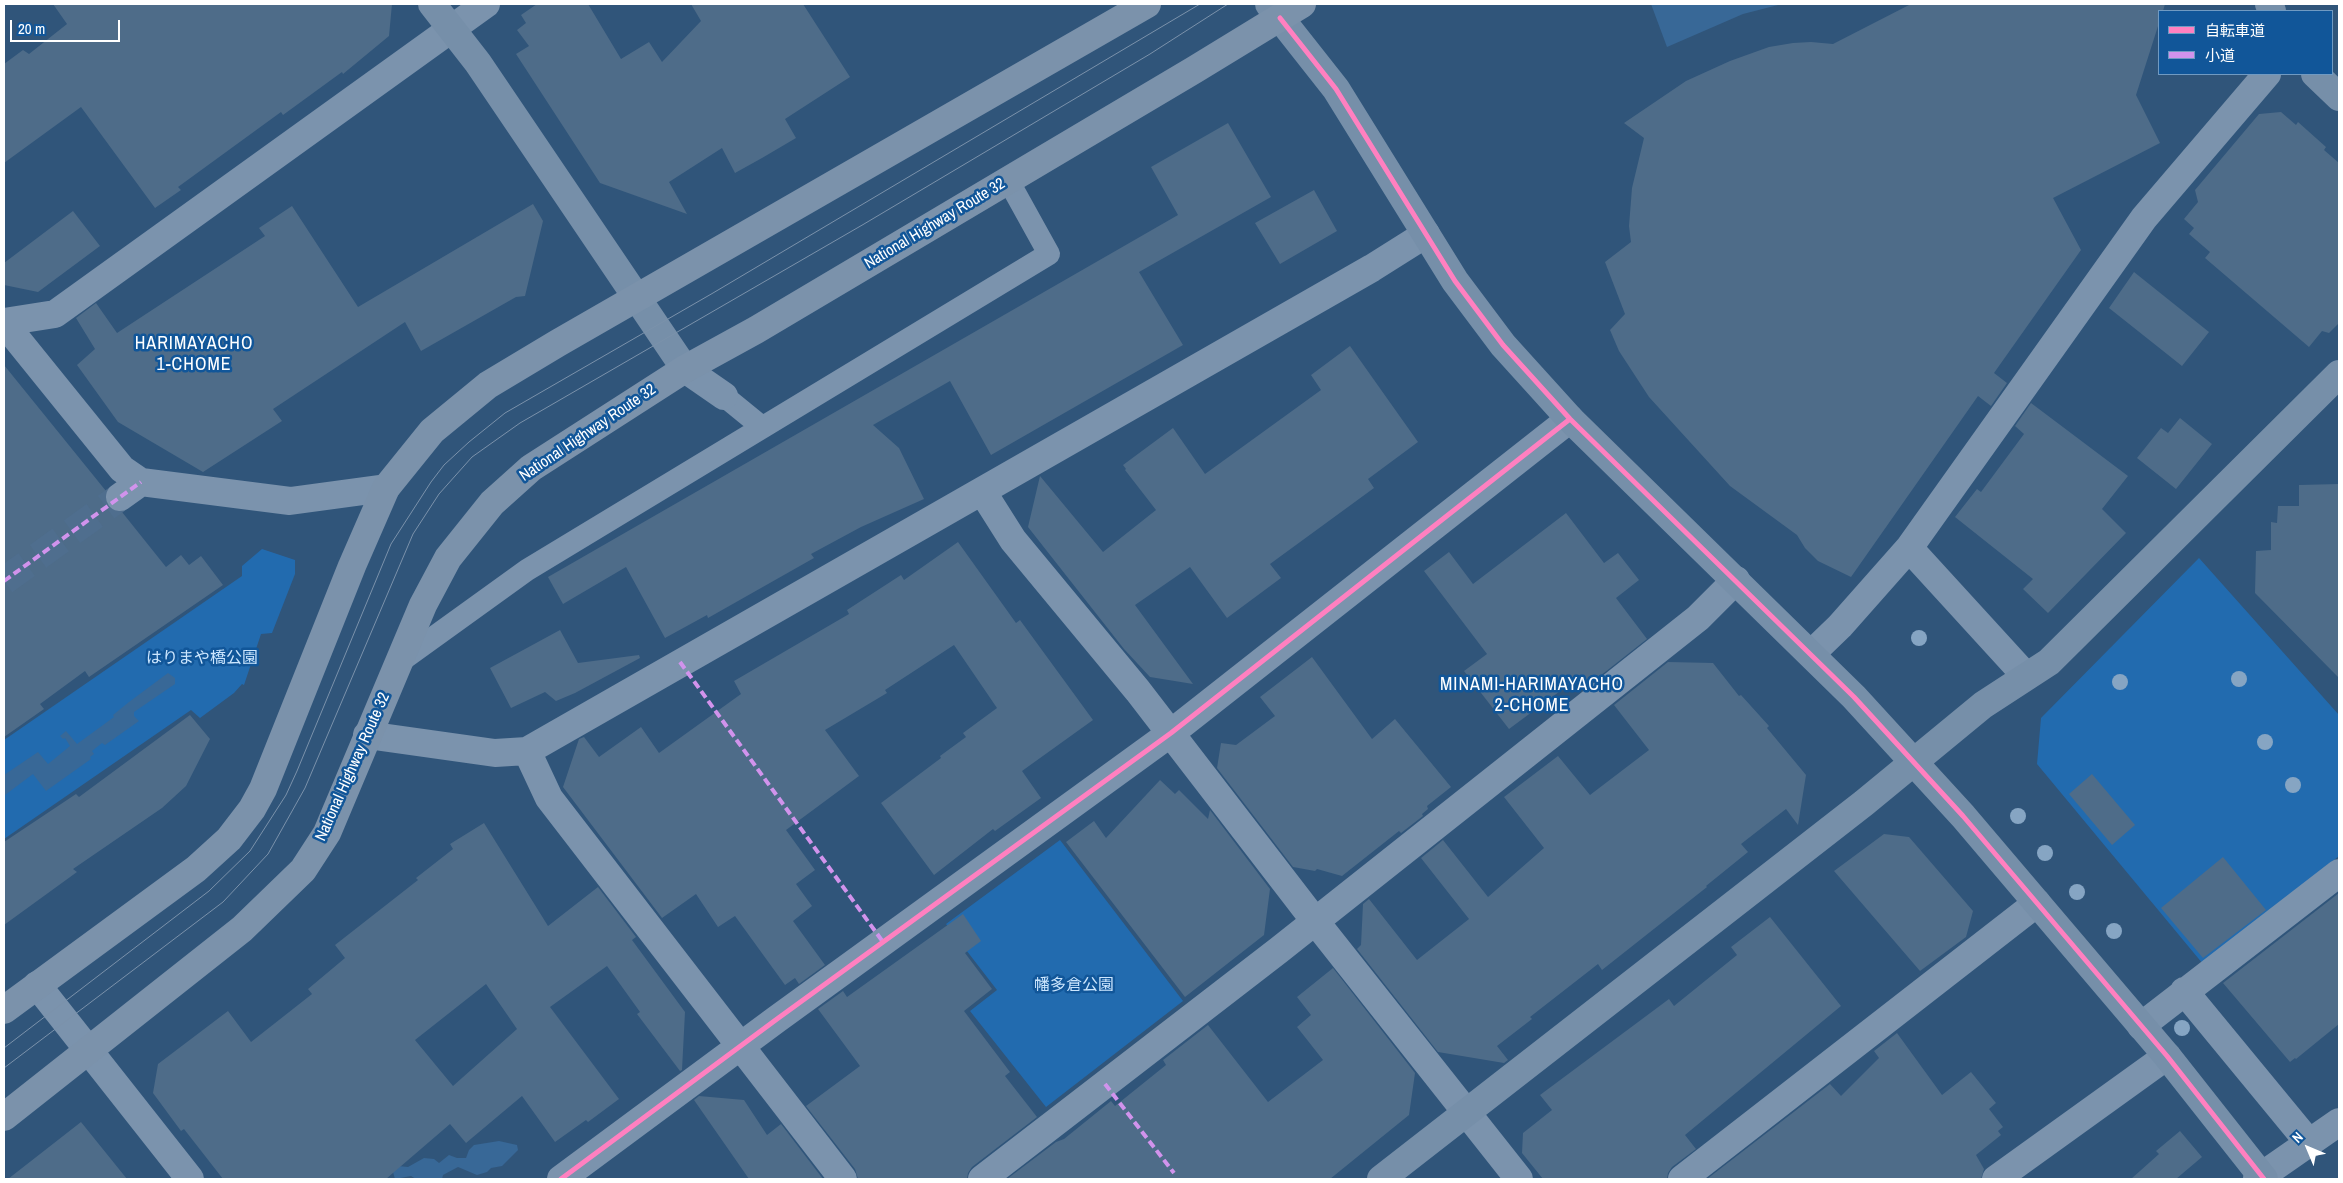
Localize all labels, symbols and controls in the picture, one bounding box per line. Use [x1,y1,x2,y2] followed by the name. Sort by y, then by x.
[12,10,122,42] scale bar
[2158,10,2333,75] legend
[18,18,45,39] text: 20 m
[2205,20,2265,41] text: 自転車道
[2205,45,2235,66] text: 小道
[861,174,1009,274] street label: National Highway Route 32
[133,333,255,376] district label: HARIMAYACHO 1-CHOME
[516,380,660,486] street label: National Highway Route 32
[146,649,258,669] park label: はりまや橋公園
[1438,674,1626,716] district label: MINAMI-HARIMAYACHO 2-CHOME
[312,690,394,844] street label: National Highway Route 32
[1034,976,1114,996] park label: 幡多倉公園
[2283,1123,2333,1173] north arrow
[2288,1128,2307,1147] text: N

